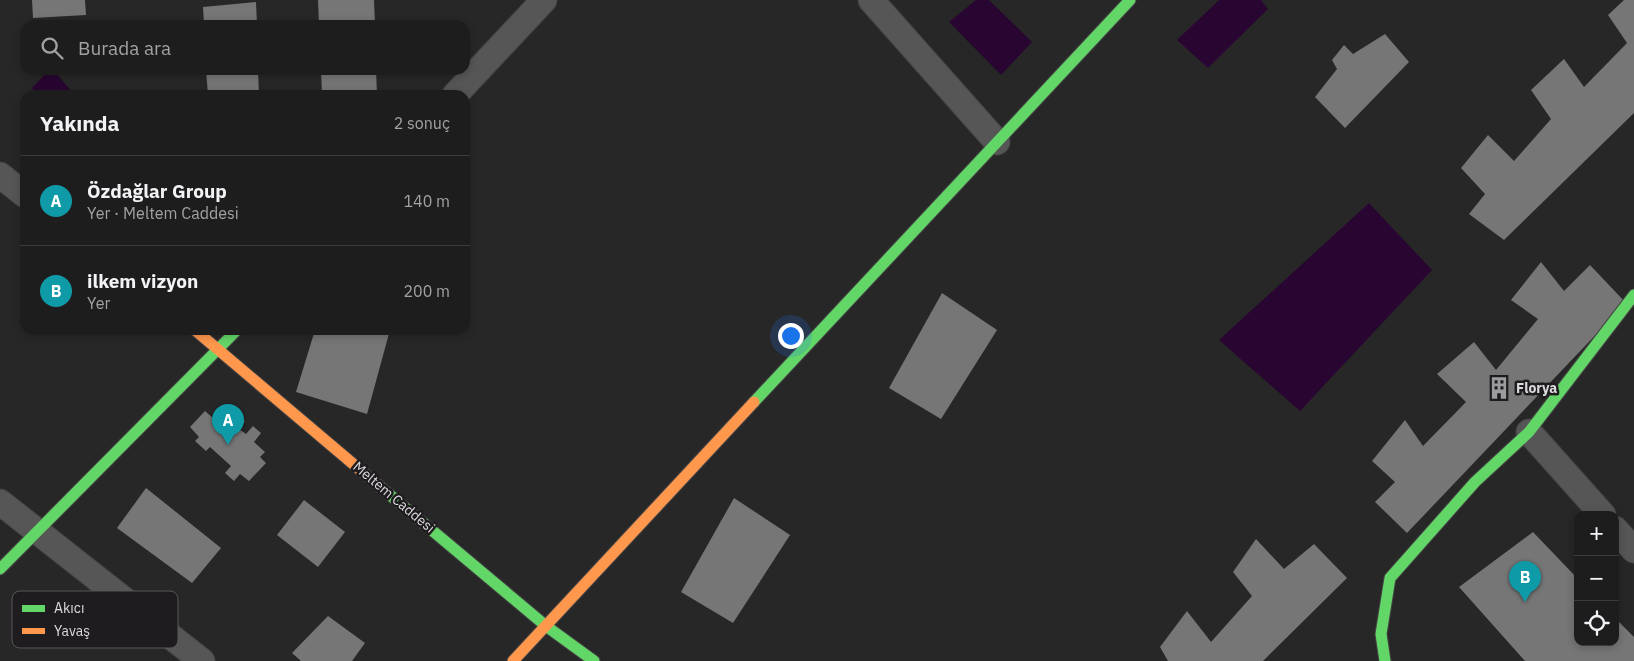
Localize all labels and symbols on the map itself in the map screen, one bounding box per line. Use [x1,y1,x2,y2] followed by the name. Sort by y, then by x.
[778,323,804,349] your location
[1486,375,1512,401] building icon: Florya
[1516,379,1557,397] place label: Florya
[212,404,244,445] pin: A
[349,458,439,536] street label: Meltem Caddesi
[1509,561,1541,602] pin: B
[12,591,178,648] legend
[54,599,84,617] text: Akıcı
[54,622,90,640] text: Yavaş

